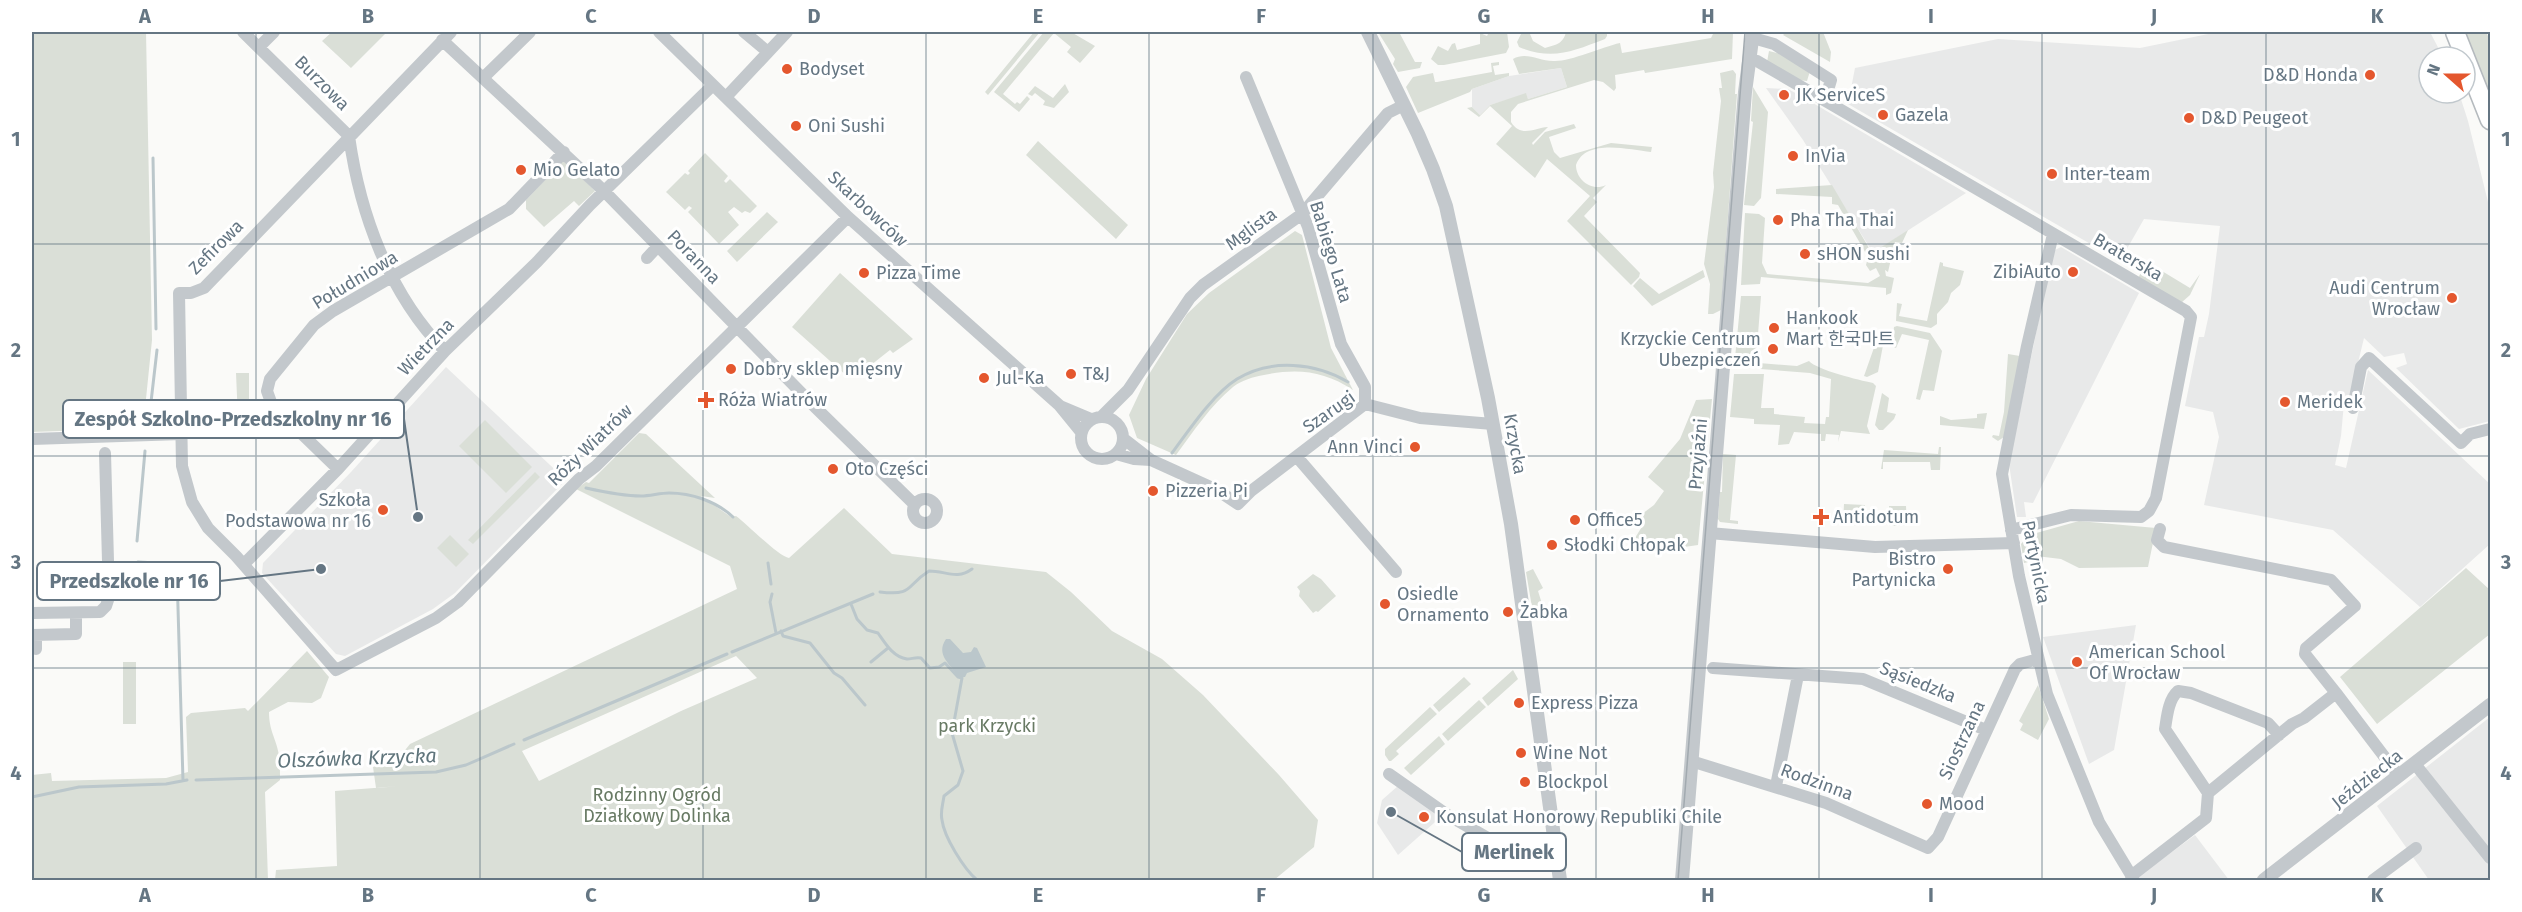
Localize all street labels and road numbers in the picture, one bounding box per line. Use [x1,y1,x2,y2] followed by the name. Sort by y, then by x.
[290,51,354,115] street label: Burzowa
[823,166,913,252] street label: Skarbowców
[1305,198,1357,306] street label: Babiego Lata
[1221,203,1281,255] street label: Mglista
[184,215,248,279] street label: Zefirowa
[663,225,725,289] street label: Poranna
[2089,228,2167,286] street label: Braterska
[308,246,402,314] street label: Południowa
[393,314,459,380] street label: Wietrzna
[1299,386,1359,438] street label: Szarugi
[543,399,637,491] street label: Róży Wiatrów
[1499,412,1531,476] street label: Krzycka
[1684,417,1712,491] street label: Przyjaźni
[2017,518,2055,606] street label: Partynicka
[1877,657,1959,707] street label: Sąsiedzka
[1934,697,1990,783] street label: Siostrzana
[2327,745,2407,813] street label: Jeździecka
[1778,759,1856,805] street label: Rodzinna

